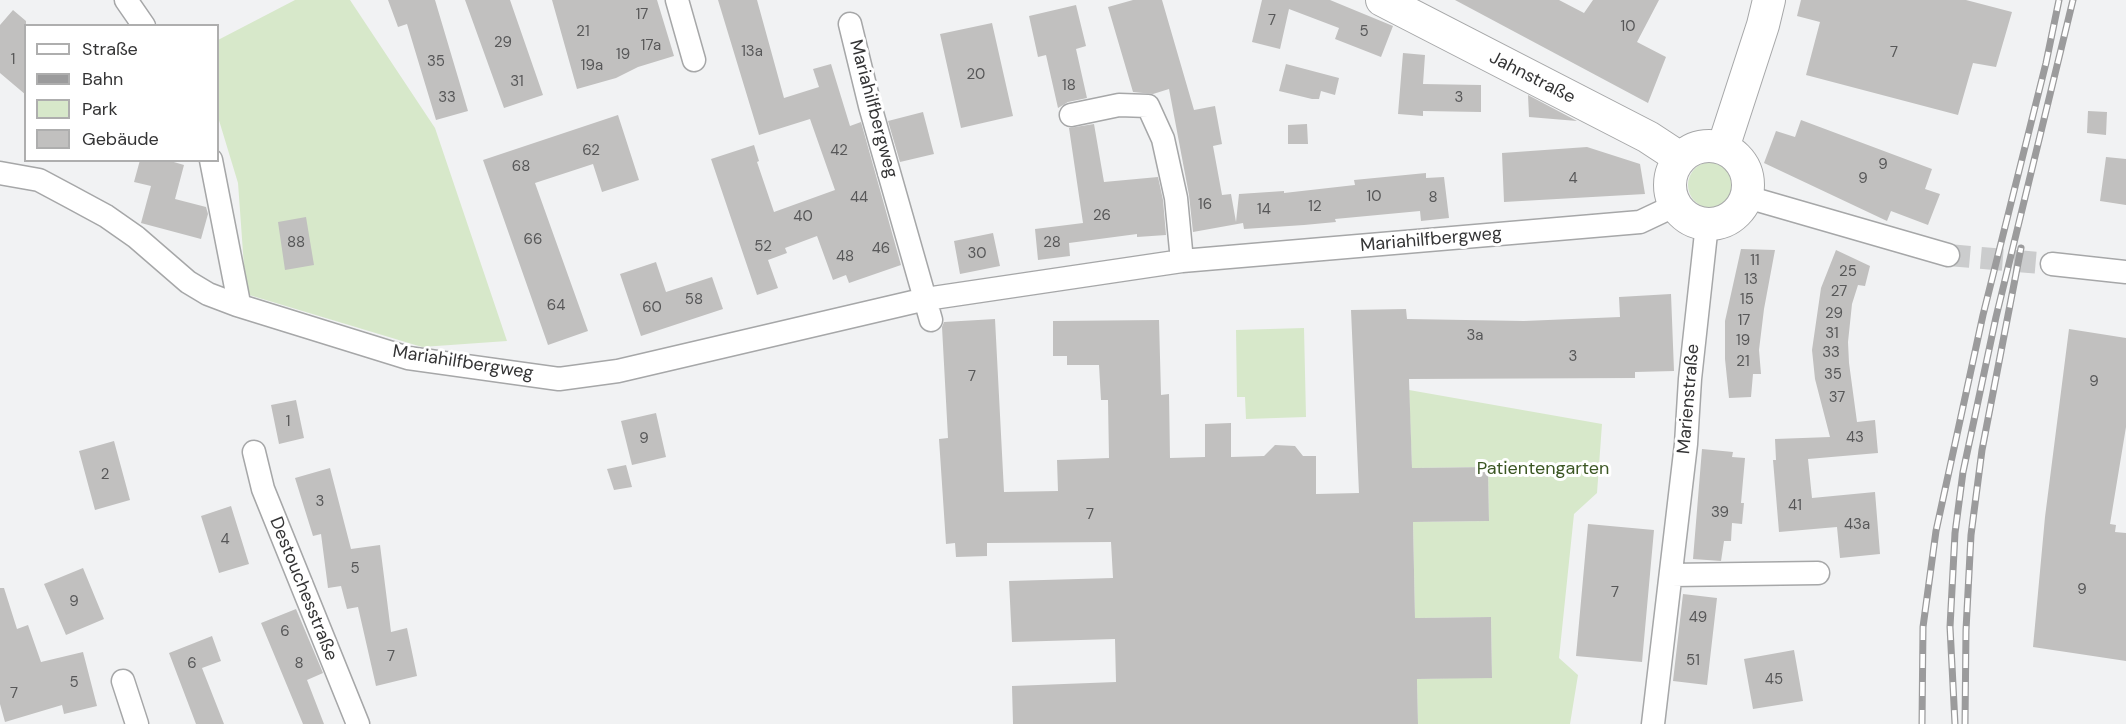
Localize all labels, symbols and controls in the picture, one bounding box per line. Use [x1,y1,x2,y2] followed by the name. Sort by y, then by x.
[636,6,648,24] house number: 17
[1268,12,1276,30] house number: 7
[1621,18,1635,36] house number: 10
[576,23,590,41] house number: 21
[1359,23,1369,41] house number: 5
[24,24,219,162] legend
[494,34,512,52] house number: 29
[82,37,138,61] text: Straße
[641,37,661,55] house number: 17a
[844,38,902,180] street label: Mariahilfbergweg
[741,43,763,61] house number: 13a
[1890,44,1898,62] house number: 7
[616,46,630,64] house number: 19
[1485,47,1579,109] street label: Jahnstraße
[11,51,15,69] house number: 1
[427,53,445,71] house number: 35
[581,57,603,75] house number: 19a
[967,66,985,84] house number: 20
[82,67,123,91] text: Bahn
[510,73,524,91] house number: 31
[1062,77,1076,95] house number: 18
[438,89,456,107] house number: 33
[1455,89,1463,107] house number: 3
[82,97,118,121] text: Park
[82,127,159,151] text: Gebäude
[582,142,600,160] house number: 62
[830,142,848,160] house number: 42
[1878,156,1888,174] house number: 9
[512,158,530,176] house number: 68
[1568,170,1578,188] house number: 4
[1858,170,1868,188] house number: 9
[1367,188,1381,206] house number: 10
[850,189,868,207] house number: 44
[1428,189,1438,207] house number: 8
[1198,196,1212,214] house number: 16
[1308,198,1322,216] house number: 12
[1257,201,1271,219] house number: 14
[1093,207,1111,225] house number: 26
[793,208,813,226] house number: 40
[1359,223,1503,257] street label: Mariahilfbergweg
[524,231,542,249] house number: 66
[287,234,305,252] house number: 88
[1043,234,1061,252] house number: 28
[754,238,772,256] house number: 52
[872,240,890,258] house number: 46
[967,245,987,263] house number: 30
[836,248,854,266] house number: 48
[1750,252,1760,270] house number: 11
[1839,263,1857,281] house number: 25
[1744,271,1758,289] house number: 13
[1831,283,1847,301] house number: 27
[685,291,703,309] house number: 58
[1740,291,1754,309] house number: 15
[547,297,565,315] house number: 64
[642,299,662,317] house number: 60
[1825,305,1843,323] house number: 29
[1738,312,1750,330] house number: 17
[1825,325,1839,343] house number: 31
[1466,327,1484,345] house number: 3a
[1736,332,1750,350] house number: 19
[391,341,535,385] street label: Mariahilfbergweg
[1673,343,1705,455] street label: Marienstraße
[1822,344,1840,362] house number: 33
[1569,348,1577,366] house number: 3
[1736,353,1750,371] house number: 21
[1824,366,1842,384] house number: 35
[968,368,976,386] house number: 7
[2089,373,2099,391] house number: 9
[1829,389,1845,407] house number: 37
[286,413,290,431] house number: 1
[1846,429,1864,447] house number: 43
[639,430,649,448] house number: 9
[1477,458,1609,480] park label: Patientengarten
[101,466,109,484] house number: 2
[316,493,324,511] house number: 3
[1788,497,1802,515] house number: 41
[1711,504,1729,522] house number: 39
[1086,506,1094,524] house number: 7
[264,514,342,664] street label: Destouchesstraße
[1844,516,1870,534] house number: 43a
[220,531,230,549] house number: 4
[350,560,360,578] house number: 5
[2077,581,2087,599] house number: 9
[1611,584,1619,602] house number: 7
[69,593,79,611] house number: 9
[1689,609,1707,627] house number: 49
[280,623,290,641] house number: 6
[387,648,395,666] house number: 7
[1686,652,1700,670] house number: 51
[187,655,197,673] house number: 6
[294,655,304,673] house number: 8
[1765,671,1783,689] house number: 45
[69,674,79,692] house number: 5
[10,685,18,703] house number: 7

